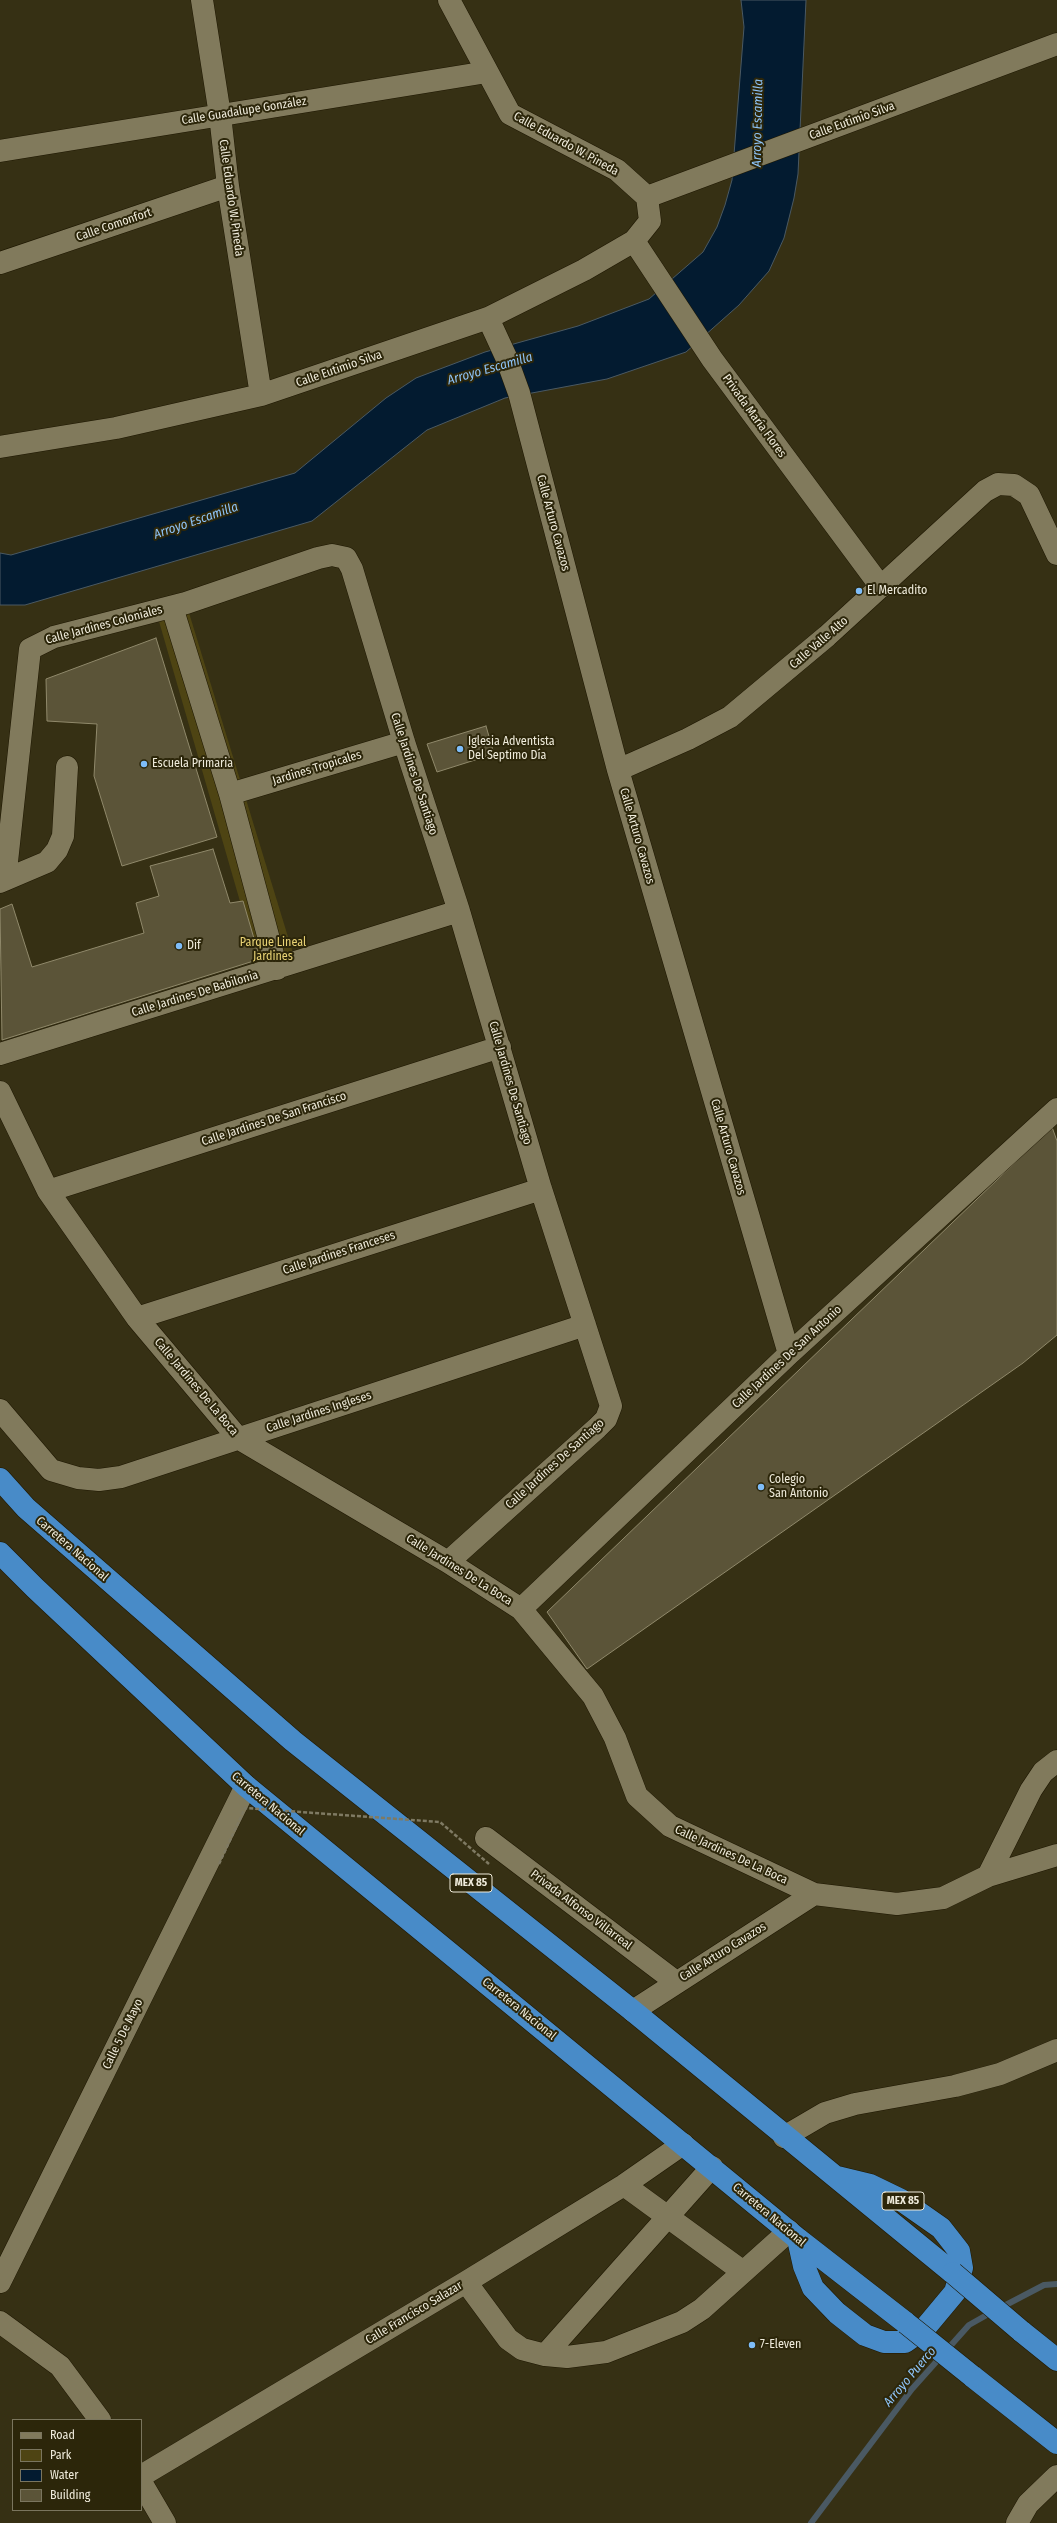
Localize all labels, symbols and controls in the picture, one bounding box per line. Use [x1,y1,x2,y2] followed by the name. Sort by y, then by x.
[749,79,767,167] water label: Arroyo Escamilla
[181,94,307,128] street label: Calle Guadalupe González
[807,99,897,143] street label: Calle Eutimio Silva
[511,109,621,179] street label: Calle Eduardo W. Pineda
[216,139,246,257] street label: Calle Eduardo W. Pineda
[74,205,154,245] street label: Calle Comonfort
[294,348,384,390] street label: Calle Eutimio Silva
[446,349,534,389] water label: Arroyo Escamilla
[719,372,789,460] street label: Privada María Flores
[533,473,573,573] street label: Calle Arturo Cavazos
[152,499,240,543] water label: Arroyo Escamilla
[867,584,927,598] place label: El Mercadito
[854,586,864,596] marker: El Mercadito
[44,602,164,648] street label: Calle Jardines Coloniales
[787,614,851,672] street label: Calle Valle Alto
[387,711,441,837] street label: Calle Jardines De Santiago
[468,735,555,763] place label: Iglesia Adventista Del Septimo Día
[455,744,465,754] marker: Iglesia Adventista Del Septimo Día
[271,748,363,788] street label: Jardines Tropicales
[152,757,233,771] place label: Escuela Primaria
[139,759,149,769] marker: Escuela Primaria
[616,786,658,886] street label: Calle Arturo Cavazos
[240,936,306,964] park label: Parque Lineal Jardines
[187,939,201,953] place label: Dif
[174,941,184,951] marker: Dif
[130,968,260,1020] street label: Calle Jardines De Babilonia
[485,1020,535,1146] street label: Calle Jardines De Santiago
[200,1089,348,1149] street label: Calle Jardines De San Francisco
[707,1097,749,1197] street label: Calle Arturo Cavazos
[281,1228,397,1278] street label: Calle Jardines Franceses
[729,1302,845,1412] street label: Calle Jardines De San Antonio
[151,1335,241,1439] street label: Calle Jardines De La Boca
[265,1388,373,1436] street label: Calle Jardines Ingleses
[503,1416,607,1512] street label: Calle Jardines De Santiago
[769,1473,828,1501] place label: Colegio San Antonio
[756,1482,766,1492] marker: Colegio San Antonio
[33,1514,111,1584] street label: Carretera Nacional
[403,1531,515,1609] street label: Calle Jardines De La Boca
[229,1769,307,1839] street label: Carretera Nacional
[672,1823,790,1887] street label: Calle Jardines De La Boca
[527,1867,635,1953] street label: Privada Alfonso Villarreal
[450,1874,492,1892] road number: MEX 85
[677,1920,769,1984] street label: Calle Arturo Cavazos
[479,1975,559,2043] street label: Carretera Nacional
[100,1996,146,2072] street label: Calle 5 De Mayo
[730,2180,808,2250] street label: Carretera Nacional
[882,2192,924,2210] road number: MEX 85
[363,2278,465,2348] street label: Calle Francisco Salazar
[760,2338,801,2352] place label: 7-Eleven
[747,2340,757,2350] marker: 7-Eleven
[881,2344,939,2410] water label: Arroyo Puerco
[12,2419,142,2511] legend
[50,2428,75,2442] text: Road
[50,2448,71,2462] text: Park
[50,2468,78,2482] text: Water
[50,2488,90,2502] text: Building

